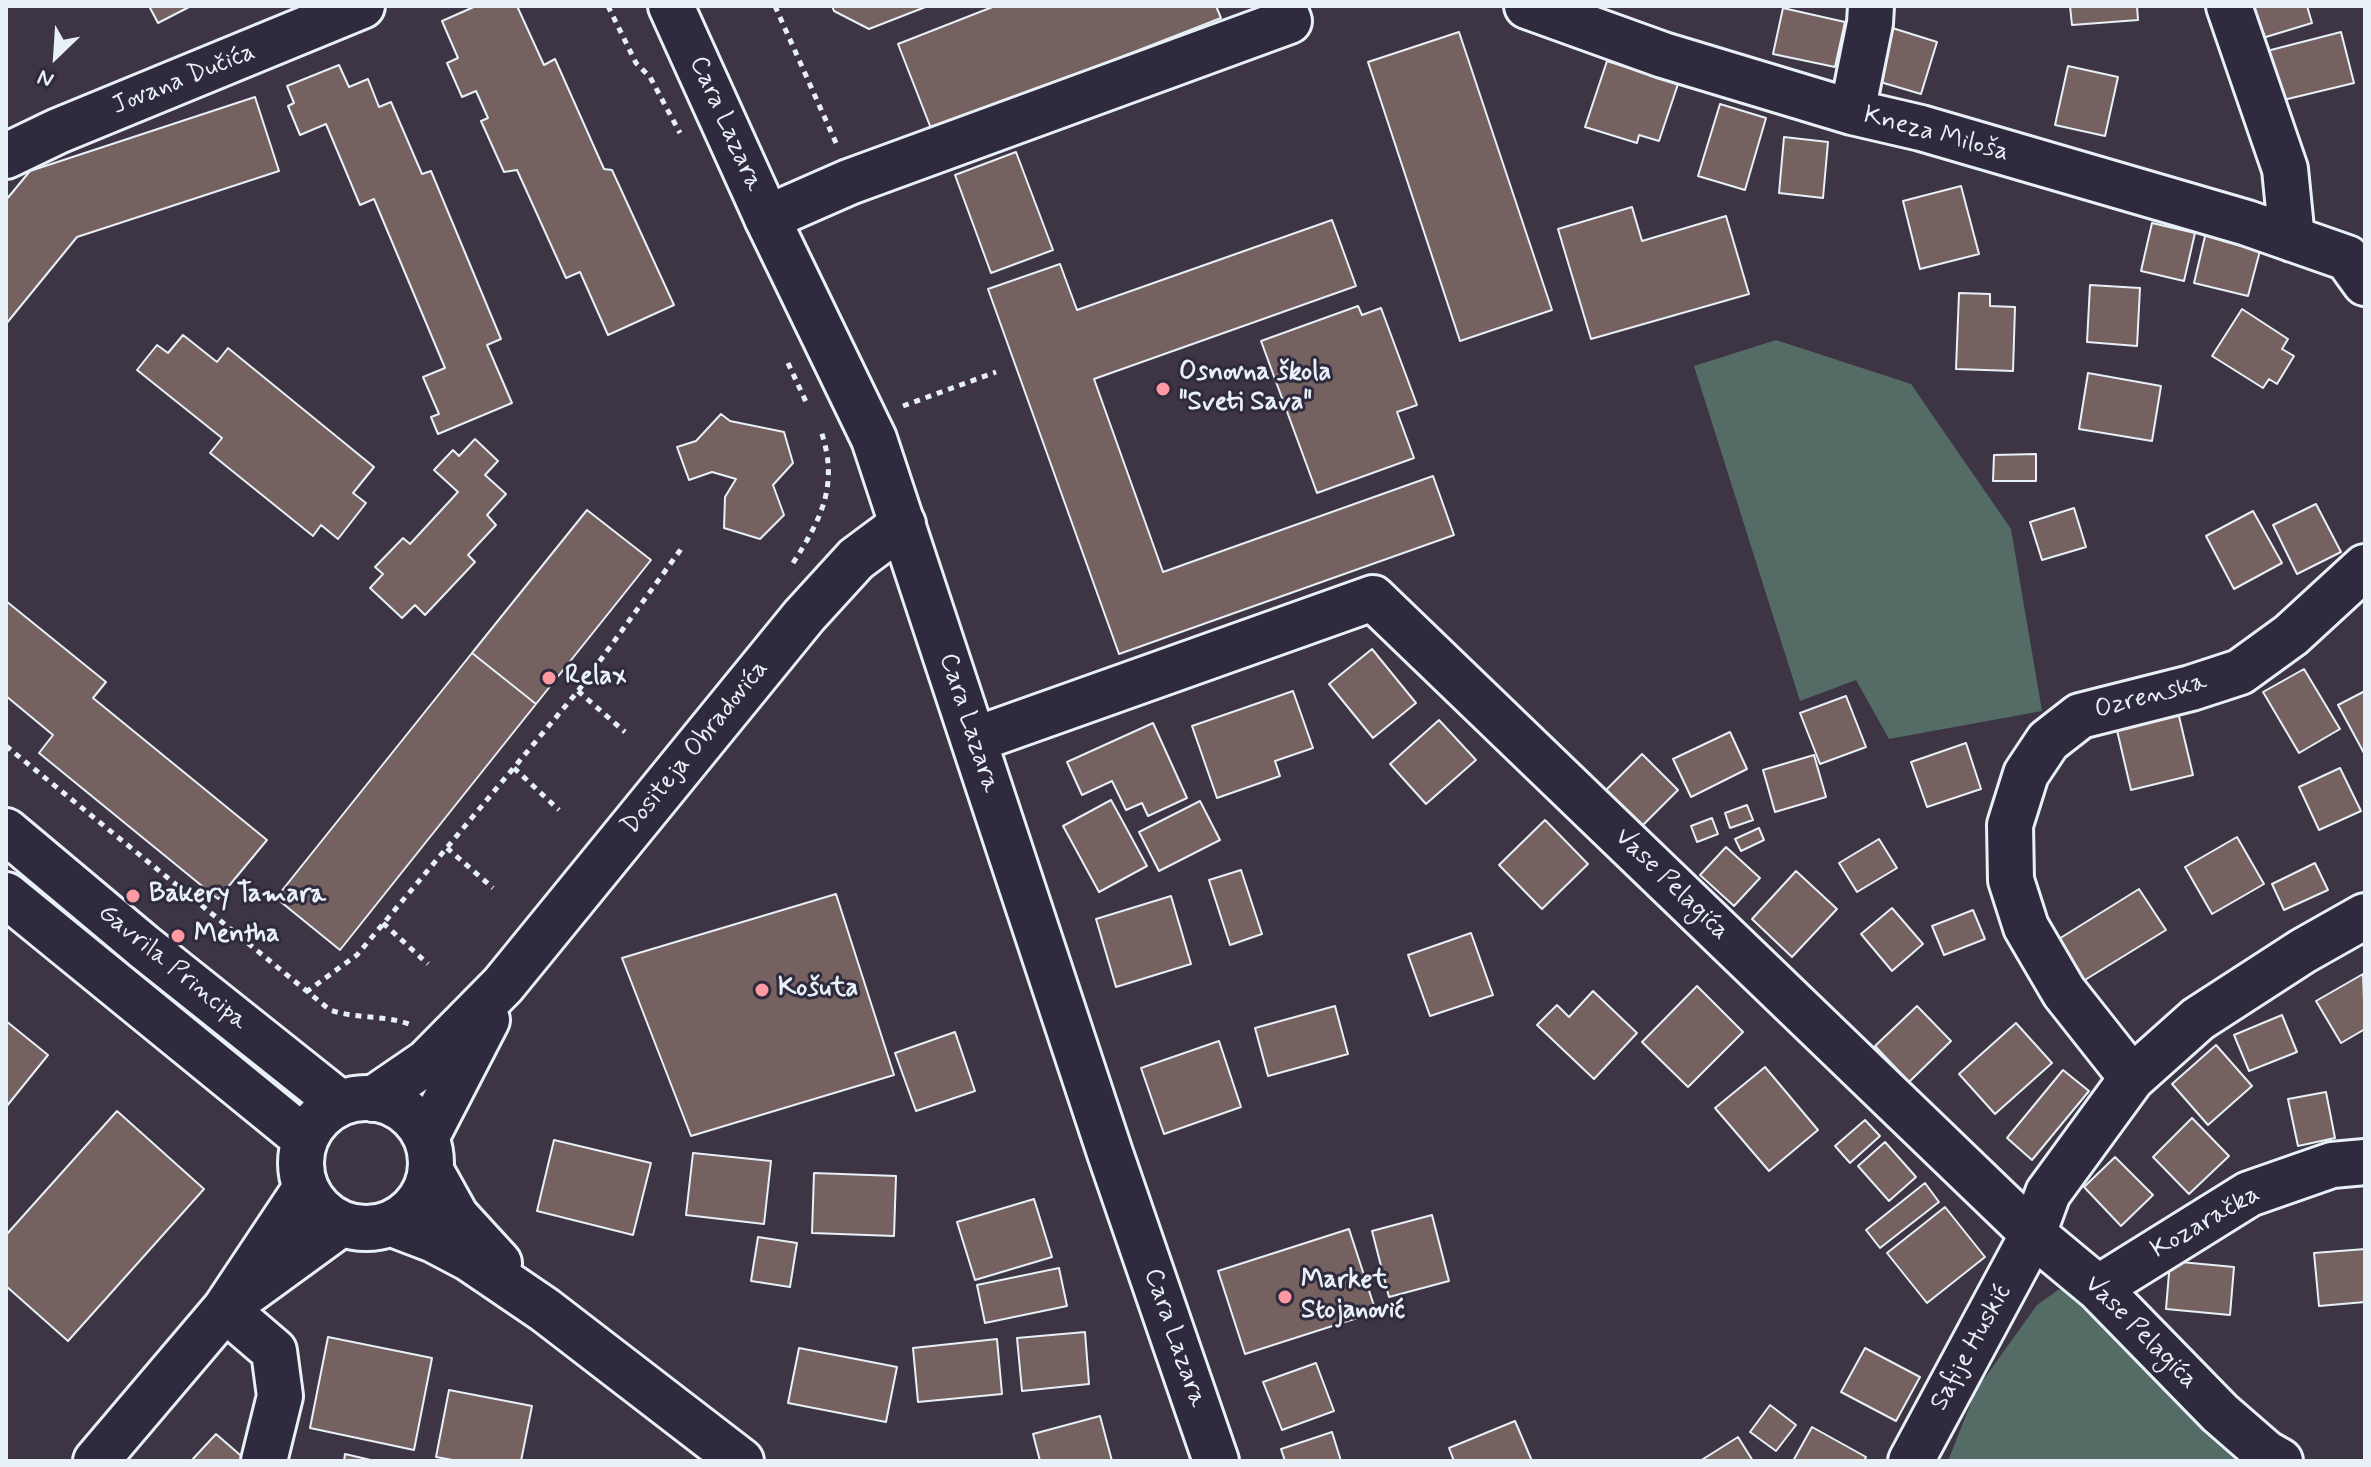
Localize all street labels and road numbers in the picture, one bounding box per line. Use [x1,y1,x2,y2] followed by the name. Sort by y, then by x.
[108,37,260,123] street label: Jovana Dučića
[681,52,769,196] street label: Cara Lazara
[1860,101,2012,169] street label: Kneza Miloša
[931,649,1005,797] street label: Cara Lazara
[616,654,776,842] street label: Dositeja Obradovića
[2091,667,2211,727] street label: Ozrenska
[1607,822,1735,948] street label: Vase Pelagića
[91,898,253,1038] street label: Gavrila Principa
[2146,1179,2266,1267] street label: Kozaračka
[1136,1265,1212,1411] street label: Cara Lazara
[2077,1270,2203,1396] street label: Vase Pelagića
[1925,1279,2019,1417] street label: Safije Huskić

